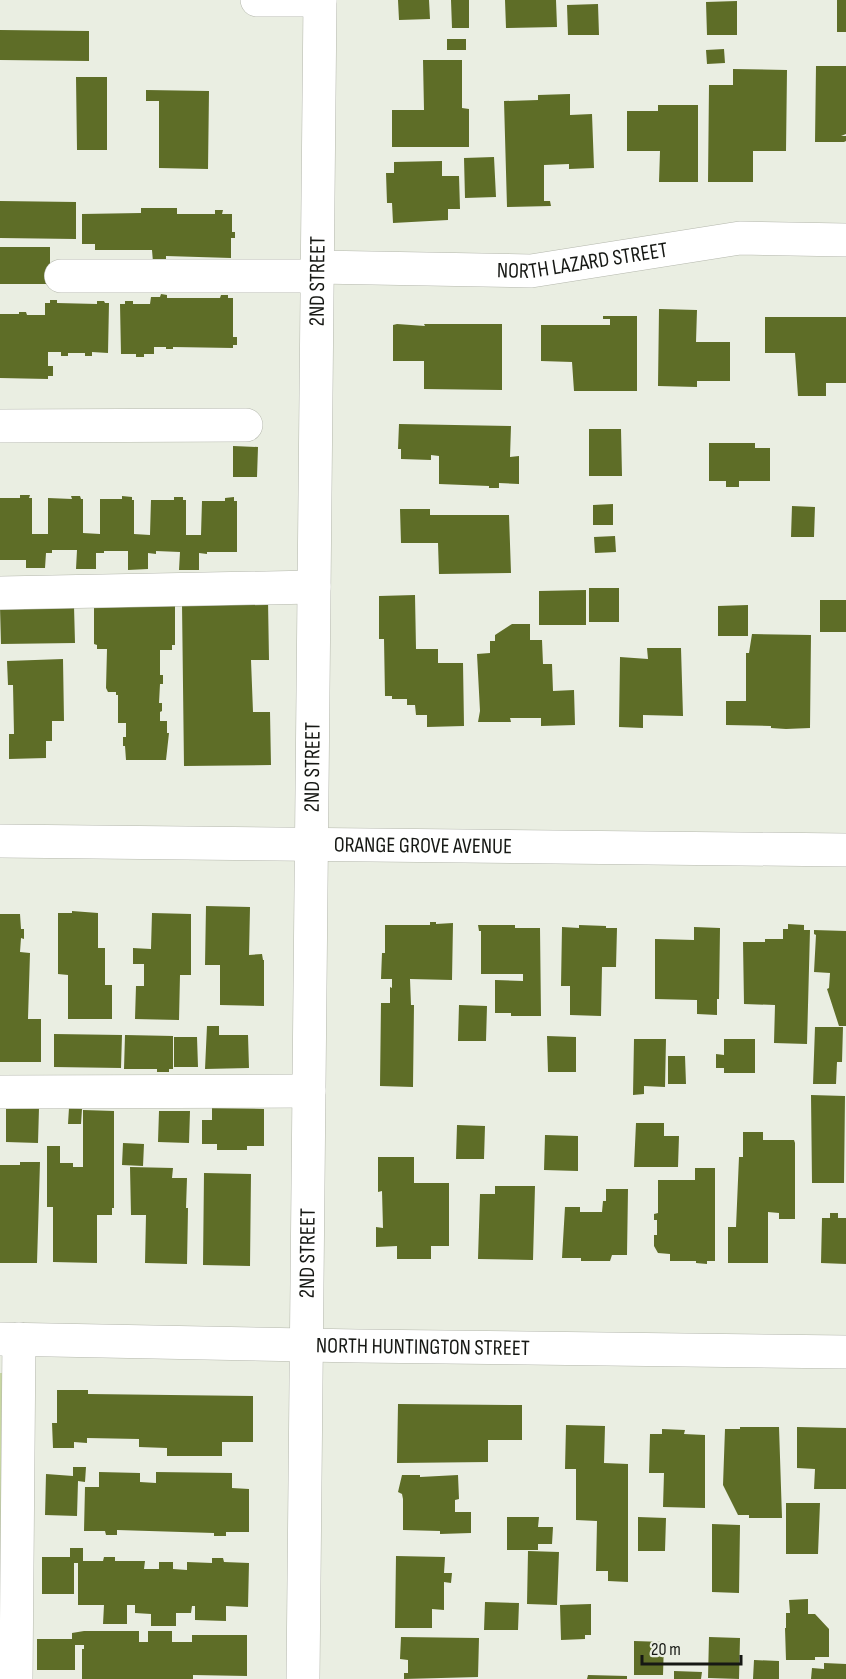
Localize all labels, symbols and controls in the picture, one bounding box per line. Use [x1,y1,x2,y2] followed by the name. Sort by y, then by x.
[303,236,331,326] street label: 2ND STREET
[497,236,670,285] street label: NORTH LAZARD STREET
[298,722,326,812] street label: 2ND STREET
[334,831,512,860] street label: ORANGE GROVE AVENUE
[293,1208,321,1298] street label: 2ND STREET
[316,1332,530,1362] street label: NORTH HUNTINGTON STREET
[642,1628,741,1666] scale bar
[651,1639,681,1660] text: 20 m

